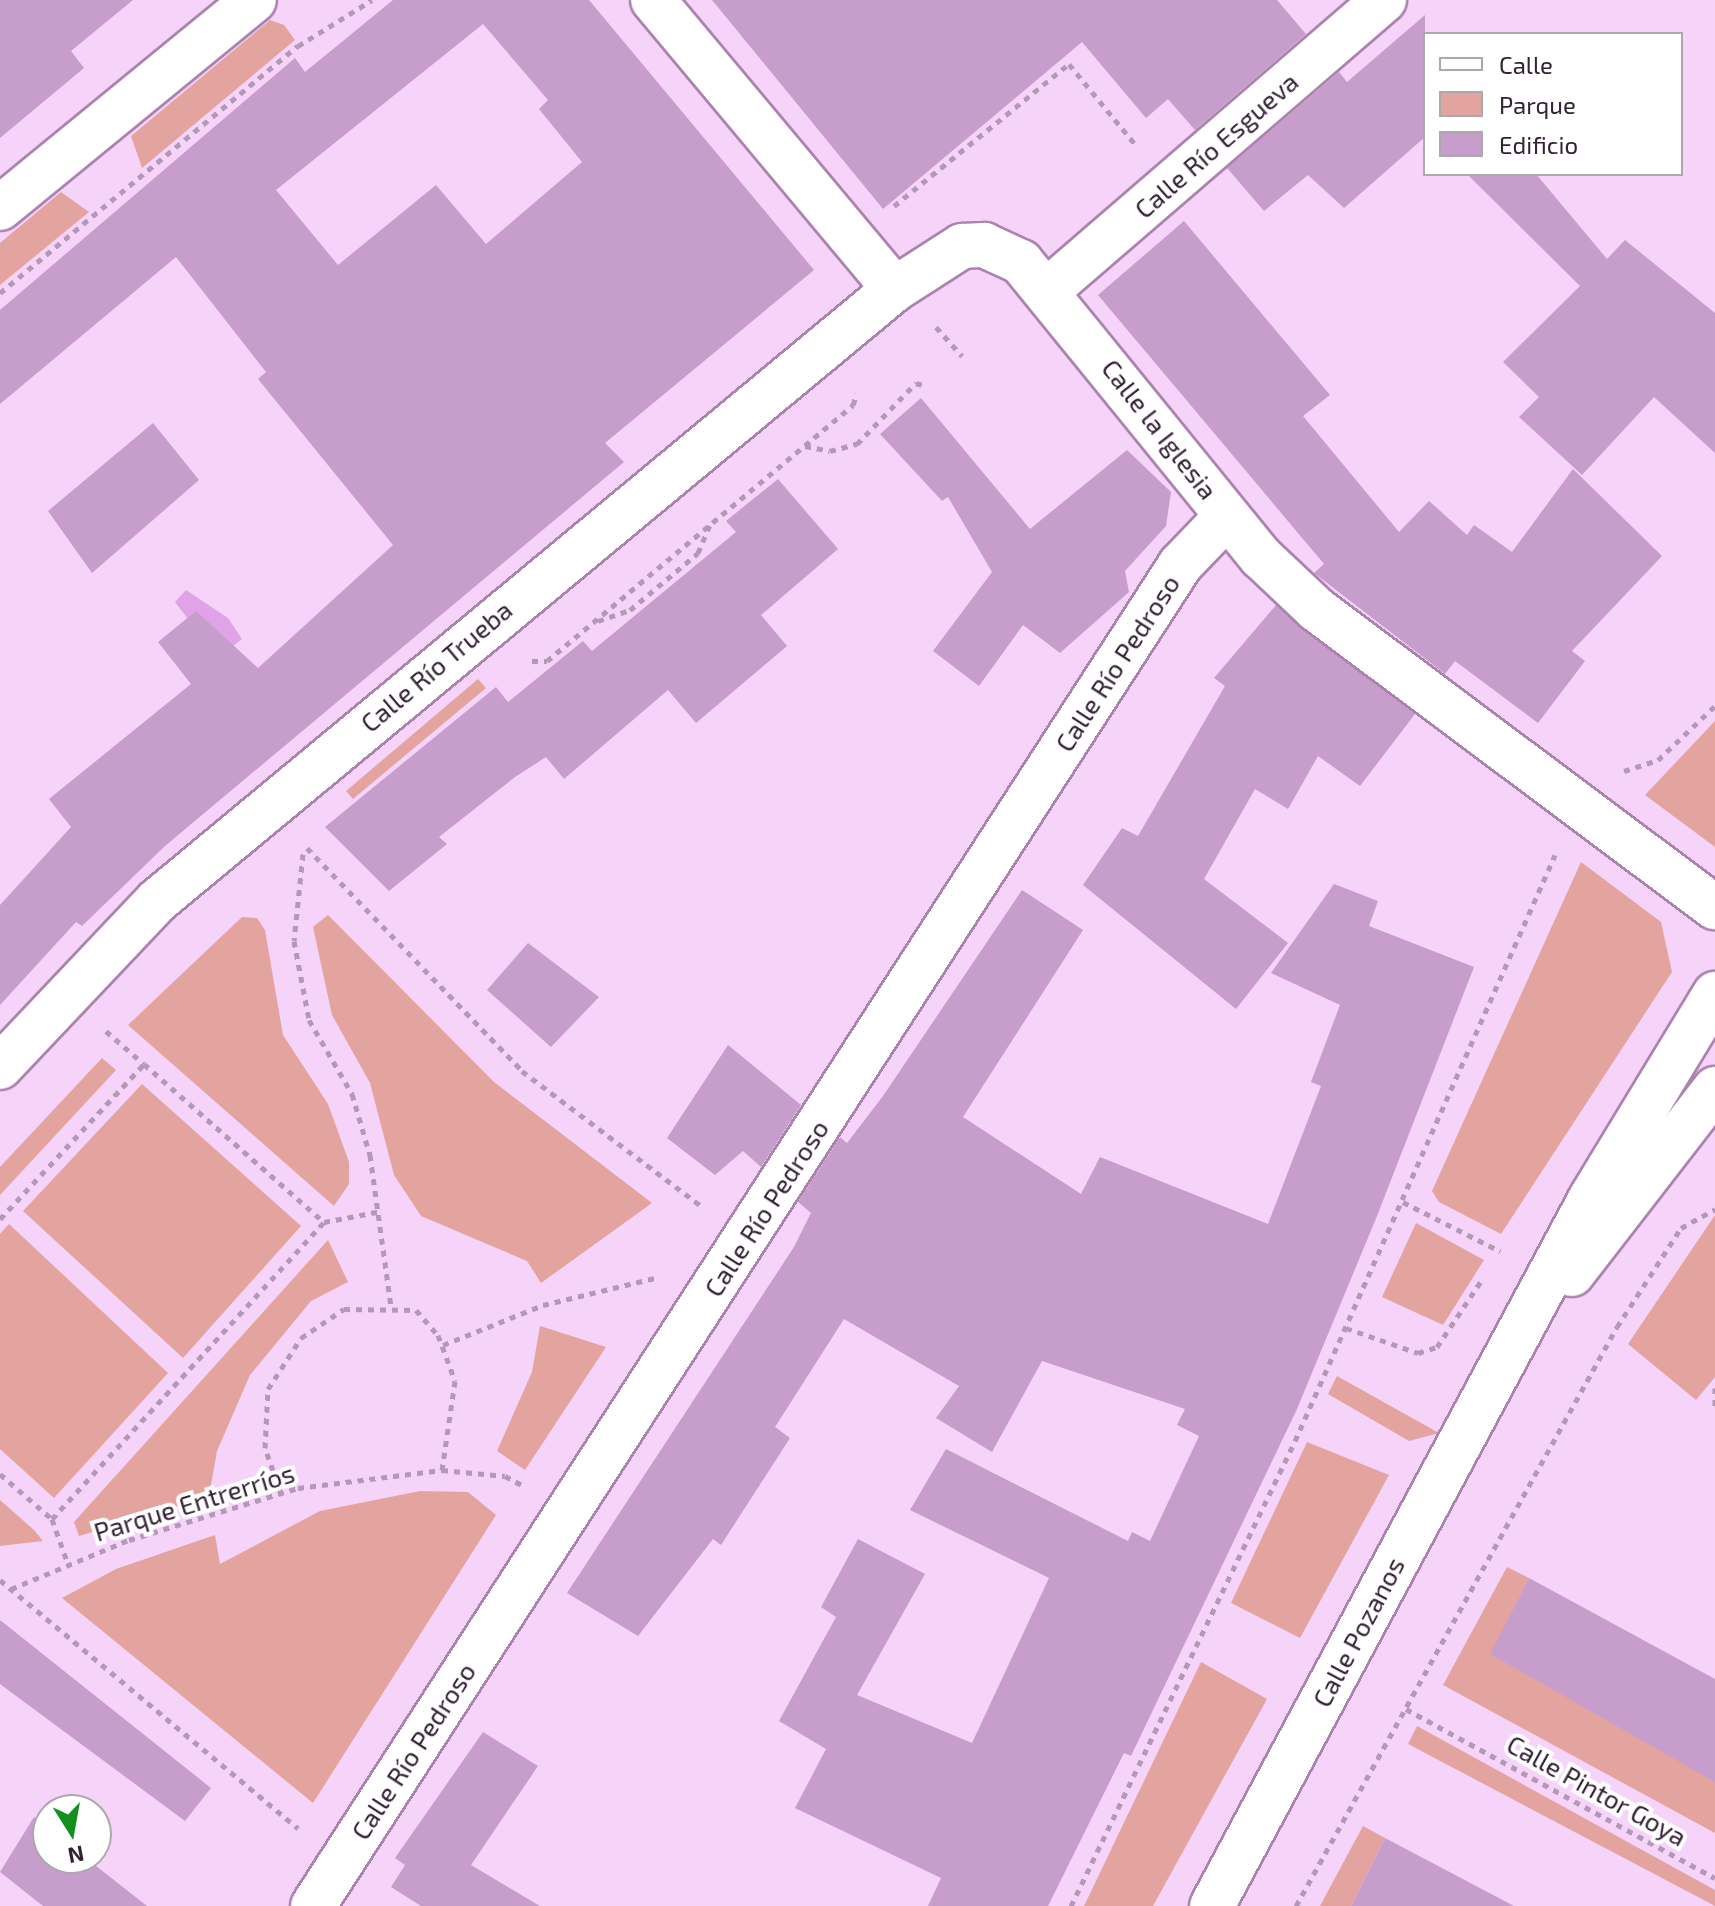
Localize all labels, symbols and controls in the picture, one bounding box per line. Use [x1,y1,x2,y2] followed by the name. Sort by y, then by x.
[1423,32,1683,176] legend
[1499,50,1553,79] text: Calle
[1128,66,1304,224] street label: Calle Río Esgueva
[1499,90,1576,119] text: Parque
[1499,130,1578,159] text: Edificio
[1096,353,1224,505] street label: Calle la Iglesia
[1048,569,1186,757] street label: Calle Río Pedroso
[354,594,518,738] street label: Calle Río Trueba
[697,1114,835,1302] street label: Calle Río Pedroso
[90,1457,298,1547] street label: Parque Entrerríos
[1306,1552,1410,1712] street label: Calle Pozanos
[344,1657,482,1845] street label: Calle Río Pedroso
[1502,1728,1692,1852] street label: Calle Pintor Goya
[32,1794,112,1874] north arrow
[66,1841,86,1870] text: N

